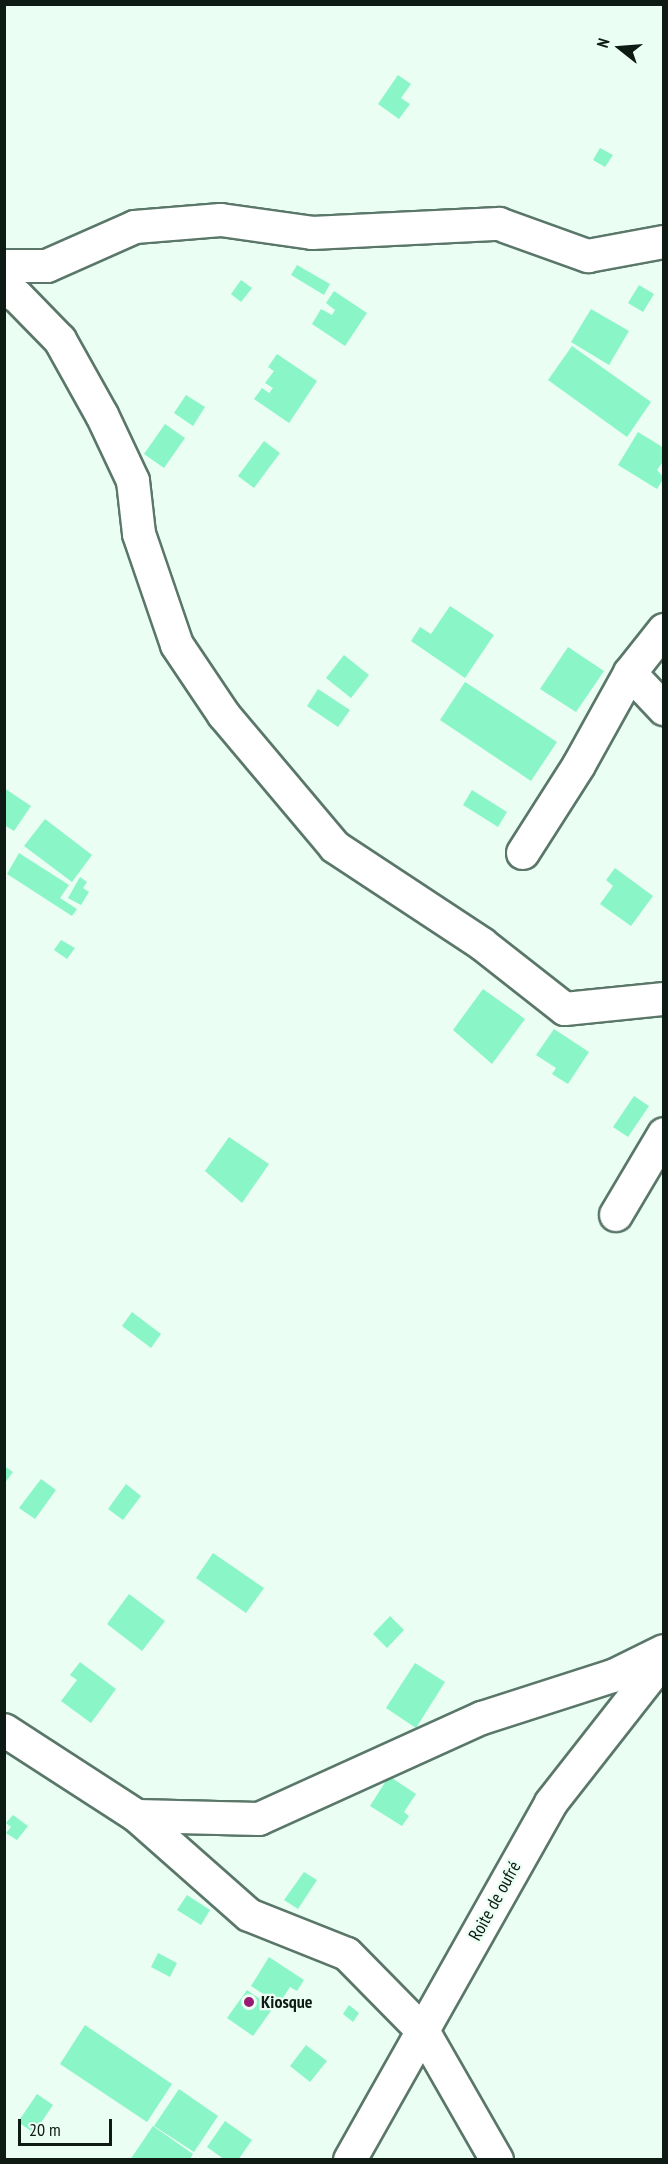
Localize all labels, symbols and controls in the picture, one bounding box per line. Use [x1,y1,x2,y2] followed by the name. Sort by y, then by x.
[590,18,650,78] north arrow
[592,36,614,50] text: N
[464,1858,526,1944] street label: Roite de oufré
[261,1991,312,2013] place label: Kiosque
[242,1995,256,2009] marker: Kiosque
[21,2107,116,2145] scale bar
[29,2118,61,2141] text: 20 m

